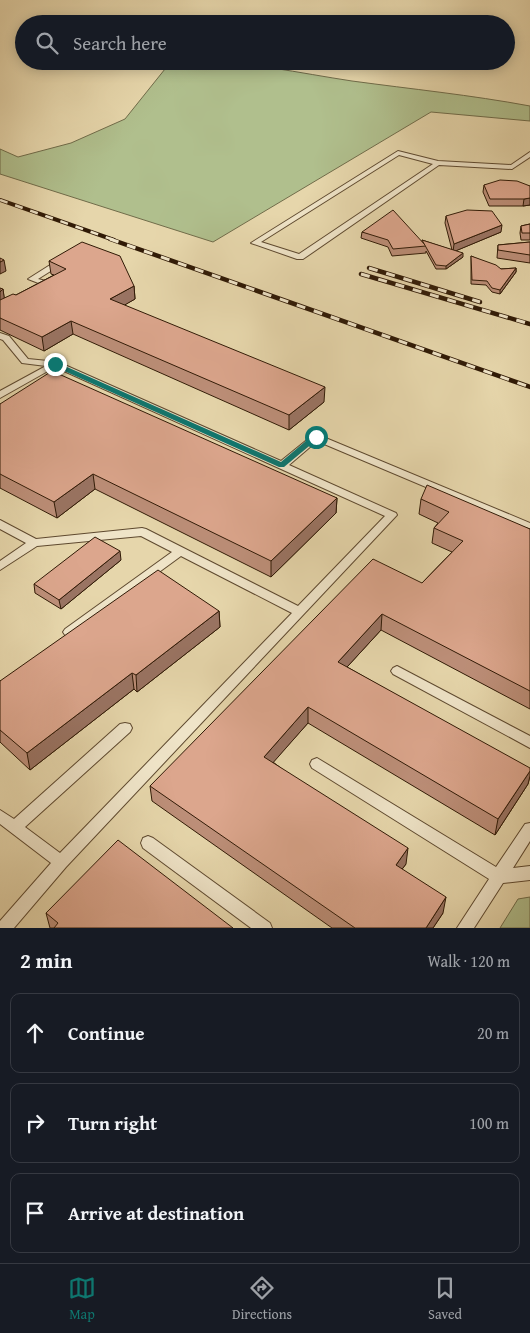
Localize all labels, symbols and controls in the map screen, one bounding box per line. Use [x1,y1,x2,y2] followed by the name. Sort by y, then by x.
[15,15,515,70] search box
[33,29,61,57] icon: search
[73,29,167,57] text: Search here
[44,353,67,376] route end
[305,426,328,449] route start
[20,945,72,976] text: 2 min
[427,949,510,973] text: Walk · 120 m
[21,1019,49,1047] icon: ahead
[68,1019,145,1047] text: Continue
[477,1021,509,1045] text: 20 m
[21,1109,49,1137] icon: right
[68,1109,157,1137] text: Turn right
[469,1111,509,1135] text: 100 m
[21,1199,49,1227] icon: arrive
[68,1199,244,1227] text: Arrive at destination
[68,1274,96,1324] tab: Map
[232,1274,292,1324] tab: Directions
[428,1274,462,1324] tab: Saved

